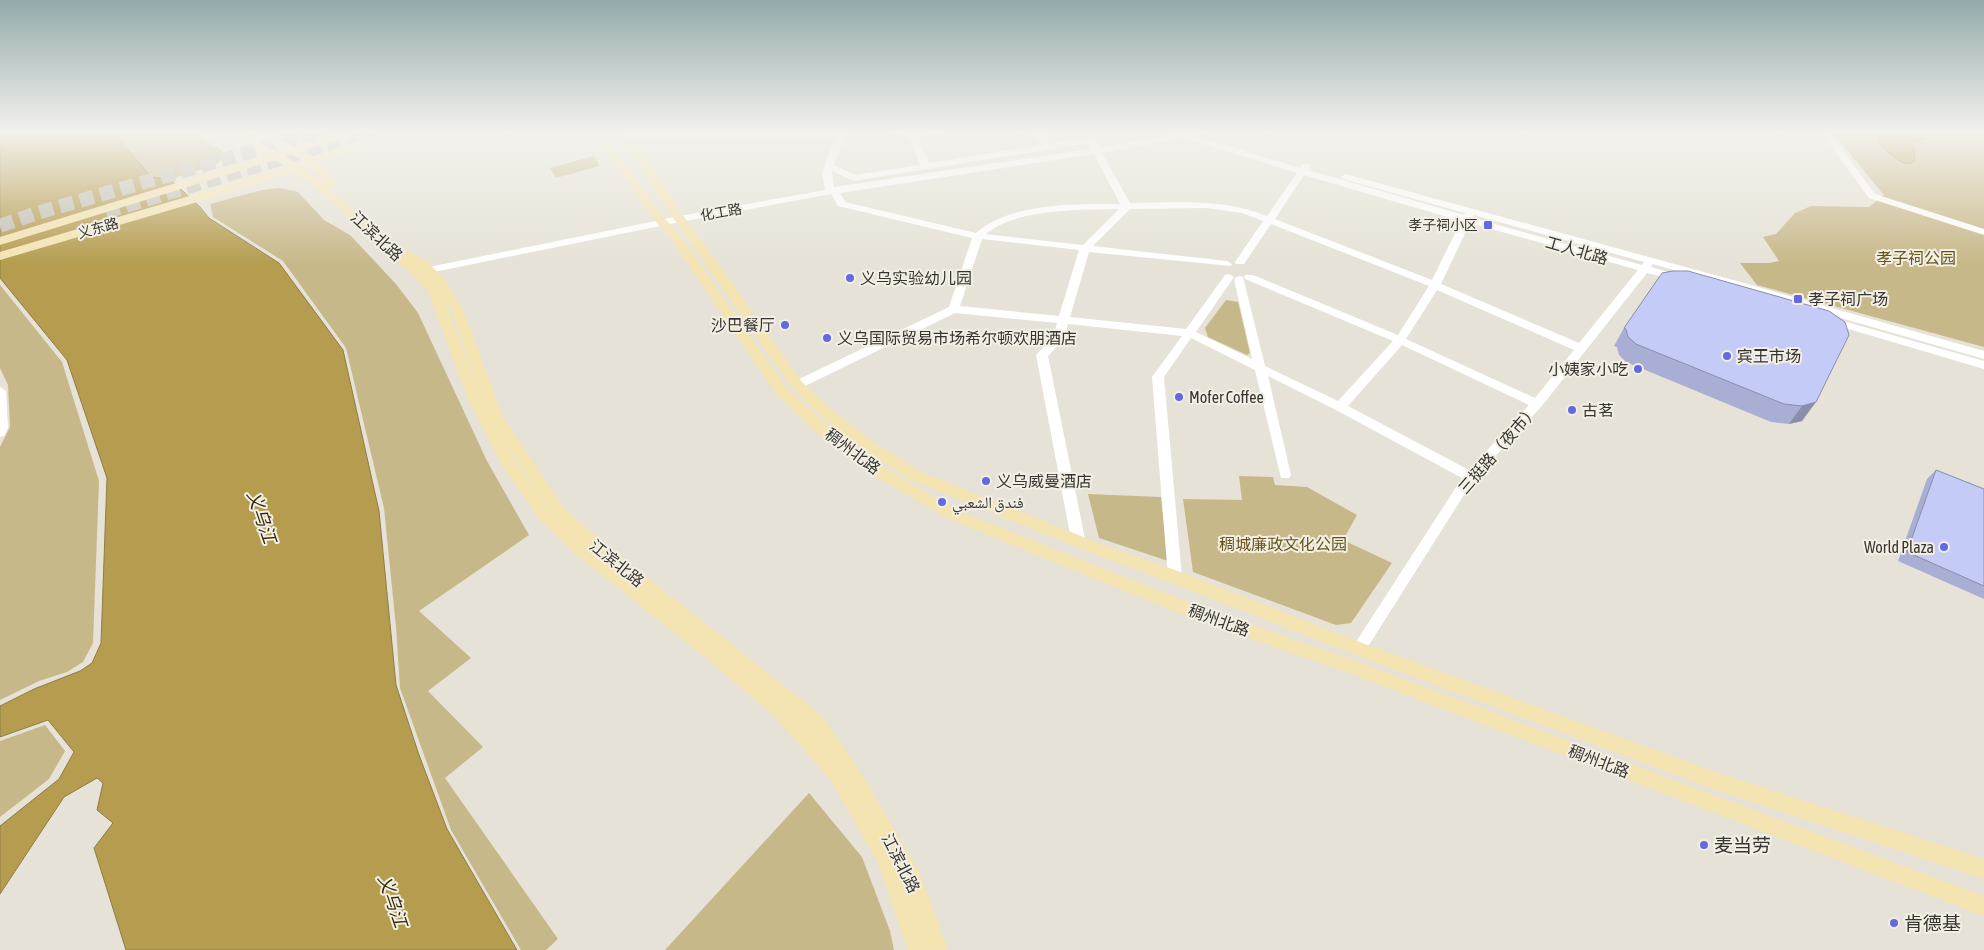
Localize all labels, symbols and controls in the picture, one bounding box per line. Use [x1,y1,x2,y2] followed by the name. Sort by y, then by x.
[699,200,743,224] street label: 化工路
[347,208,407,264] street label: 江滨北路
[76,215,120,241] street label: 义东路
[1408,217,1478,233] place label: 孝子祠小区
[1482,219,1494,231] marker: 孝子祠小区
[1544,233,1610,267] street label: 工人北路
[1876,249,1956,267] park label: 孝子祠公园
[860,269,972,287] place label: 义乌实验幼儿园
[844,272,856,284] marker: 义乌实验幼儿园
[1808,290,1888,308] place label: 孝子祠广场
[1792,293,1804,305] marker: 孝子祠广场
[711,316,775,334] place label: 沙巴餐厅
[779,319,791,331] marker: 沙巴餐厅
[837,329,1077,347] place label: 义乌国际贸易市场希尔顿欢朋酒店
[821,332,833,344] marker: 义乌国际贸易市场希尔顿欢朋酒店
[1737,347,1801,365] place label: 宾王市场
[1721,350,1733,362] marker: 宾王市场
[1548,360,1628,378] place label: 小姨家小吃
[1632,363,1644,375] marker: 小姨家小吃
[1189,388,1264,406] place label: Mofer Coffee
[1173,391,1185,403] marker: Mofer Coffee
[1454,401,1542,497] street label: 三挺路（夜市）
[1582,401,1614,419] place label: 古茗
[1566,404,1578,416] marker: 古茗
[822,425,884,477] street label: 稠州北路
[996,472,1092,490] place label: 义乌威曼酒店
[980,475,992,487] marker: 义乌威曼酒店
[243,488,281,548] water label: 义乌江
[952,493,1024,515] place label: فندق الشعبي
[936,496,948,508] marker: فندق الشعبي
[1219,535,1347,553] park label: 稠城廉政文化公园
[586,536,648,590] street label: 江滨北路
[1864,538,1934,556] place label: World Plaza
[1938,541,1950,553] marker: World Plaza
[1186,601,1252,639] street label: 稠州北路
[1566,741,1632,781] street label: 稠州北路
[878,830,924,896] street label: 江滨北路
[1714,834,1771,856] place label: 麦当劳
[1698,839,1710,851] marker: 麦当劳
[374,872,412,932] water label: 义乌江
[1904,912,1961,934] place label: 肯德基
[1888,917,1900,929] marker: 肯德基

